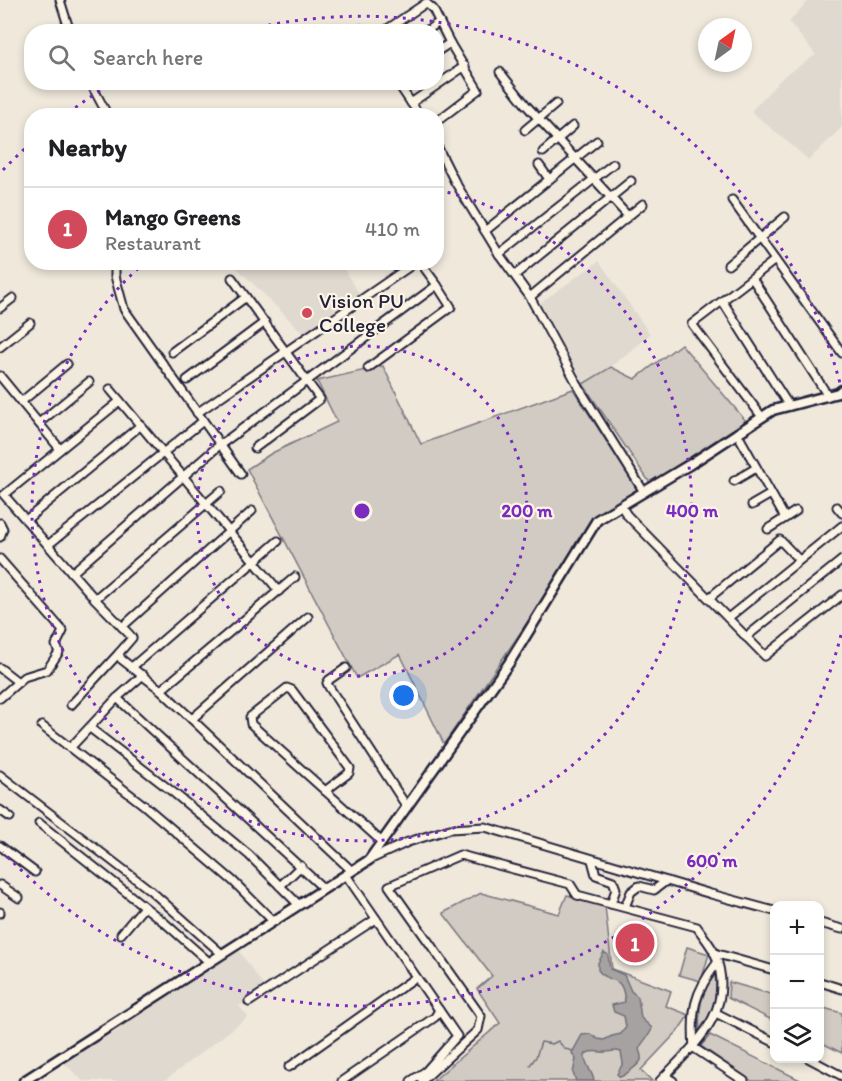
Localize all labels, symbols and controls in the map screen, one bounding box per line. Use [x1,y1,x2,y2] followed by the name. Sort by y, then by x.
[698,18,752,72] north arrow
[24,24,444,90] search box
[45,41,78,74] icon: search
[93,44,203,71] text: Search here
[48,131,127,163] text: Nearby
[105,204,241,231] text: Mango Greens
[63,217,72,241] text: 1
[365,217,420,241] text: 410 m
[105,231,201,255] text: Restaurant
[319,288,404,337] place label: Vision PU College
[300,306,314,320] marker: Vision PU College
[502,500,553,522] text: 200 m
[666,500,719,522] text: 400 m
[352,501,372,521] centre of rings
[389,681,418,710] your location
[687,850,738,872] text: 600 m
[770,901,824,1063] map controls
[770,901,824,955] button: +
[616,920,654,966] pin: 1
[770,955,824,1009] button: −
[770,1009,824,1063] button: layers

